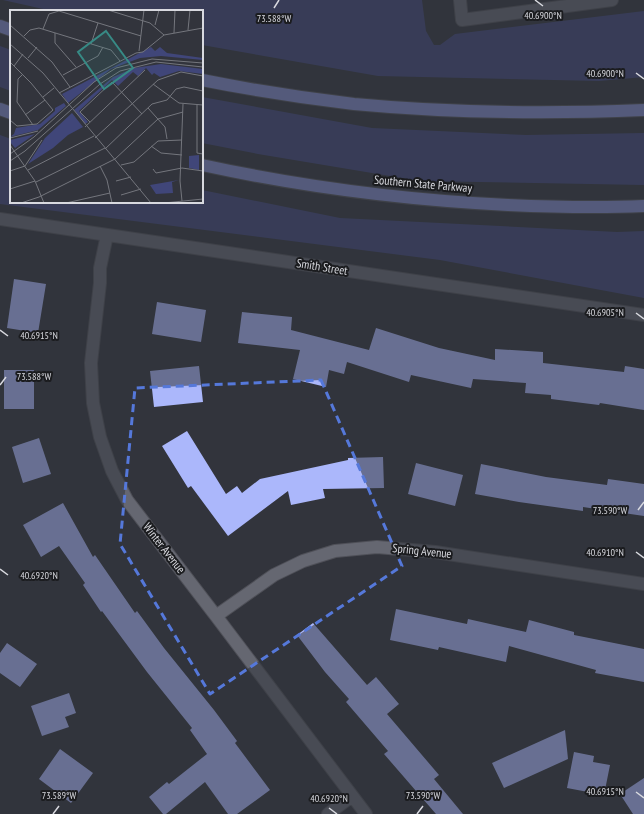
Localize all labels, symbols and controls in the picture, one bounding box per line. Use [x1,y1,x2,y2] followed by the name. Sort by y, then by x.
[524,9,562,22] text: 40.6900°N
[10,10,203,203] inset map
[257,12,291,25] text: 73.588°W
[586,67,624,80] text: 40.6900°N
[373,172,473,195] street label: Southern State Parkway
[295,255,349,278] street label: Smith Street
[586,306,624,319] text: 40.6905°N
[20,329,58,342] text: 40.6915°N
[17,370,51,383] text: 73.588°W
[593,504,627,517] text: 73.590°W
[140,519,189,576] street label: Winter Avenue
[392,540,452,561] street label: Spring Avenue
[586,546,624,559] text: 40.6910°N
[20,569,58,582] text: 40.6920°N
[586,785,624,798] text: 40.6915°N
[42,789,76,802] text: 73.589°W
[406,789,440,802] text: 73.590°W
[310,792,348,805] text: 40.6920°N

